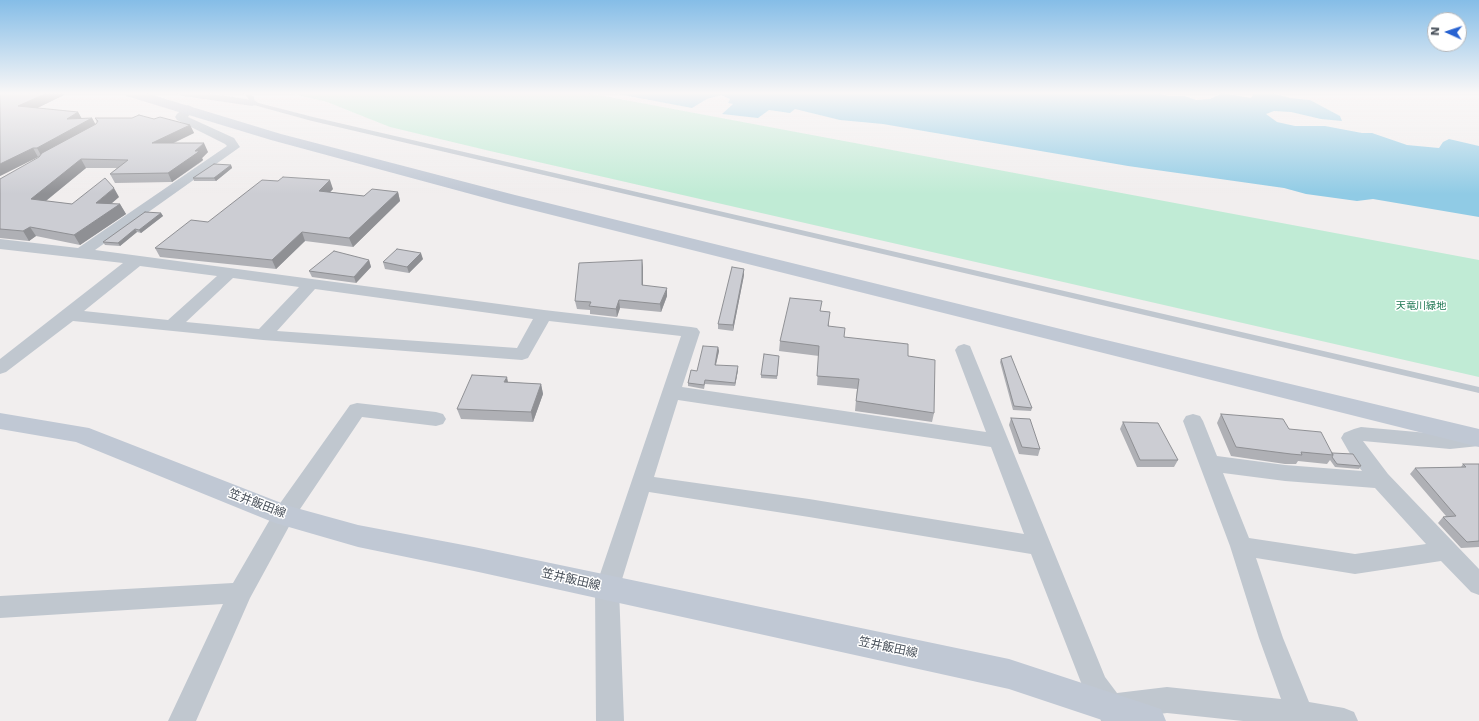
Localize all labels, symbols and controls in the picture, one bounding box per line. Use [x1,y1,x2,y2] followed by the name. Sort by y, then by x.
[1427,12,1467,52] north arrow
[1429,26,1442,36] text: N
[1396,300,1446,312] park label: 天竜川緑地
[226,487,288,521] street label: 笠井飯田線
[540,566,602,594] street label: 笠井飯田線
[857,635,919,661] street label: 笠井飯田線

